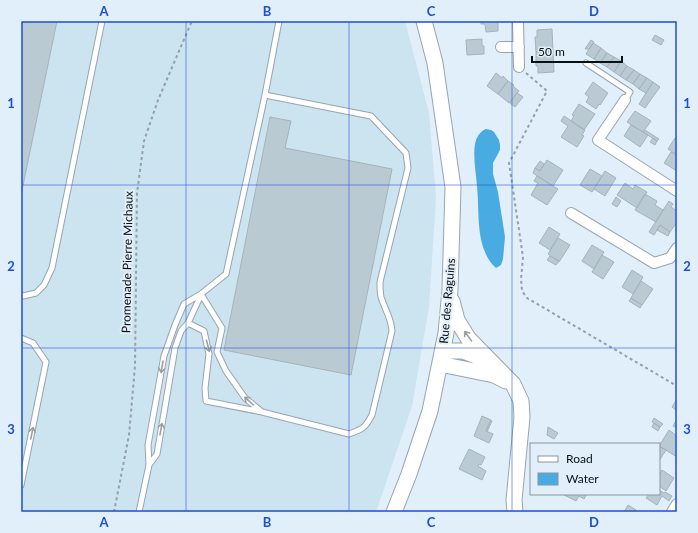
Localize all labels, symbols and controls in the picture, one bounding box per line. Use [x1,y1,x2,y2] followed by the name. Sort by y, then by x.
[98,3,109,19] text: A
[263,3,272,19] text: B
[427,3,436,19] text: C
[589,3,599,19] text: D
[532,38,622,64] scale bar
[538,44,565,59] text: 50 m
[7,95,15,111] text: 1
[683,95,691,111] text: 1
[118,191,136,333] street label: Promenade Pierre Michaux
[7,258,15,274] text: 2
[436,258,458,344] street label: Rue des Raguins
[683,258,691,274] text: 2
[463,330,472,341] one-way arrow
[204,339,212,352] one-way arrow
[158,360,166,373] one-way arrow
[245,397,255,406] one-way arrow
[7,421,15,437] text: 3
[683,421,691,437] text: 3
[157,423,165,436] one-way arrow
[28,427,36,440] one-way arrow
[530,443,660,495] legend
[566,451,593,466] text: Road
[566,471,599,486] text: Water
[98,514,109,530] text: A
[263,514,272,530] text: B
[427,514,436,530] text: C
[589,514,599,530] text: D

